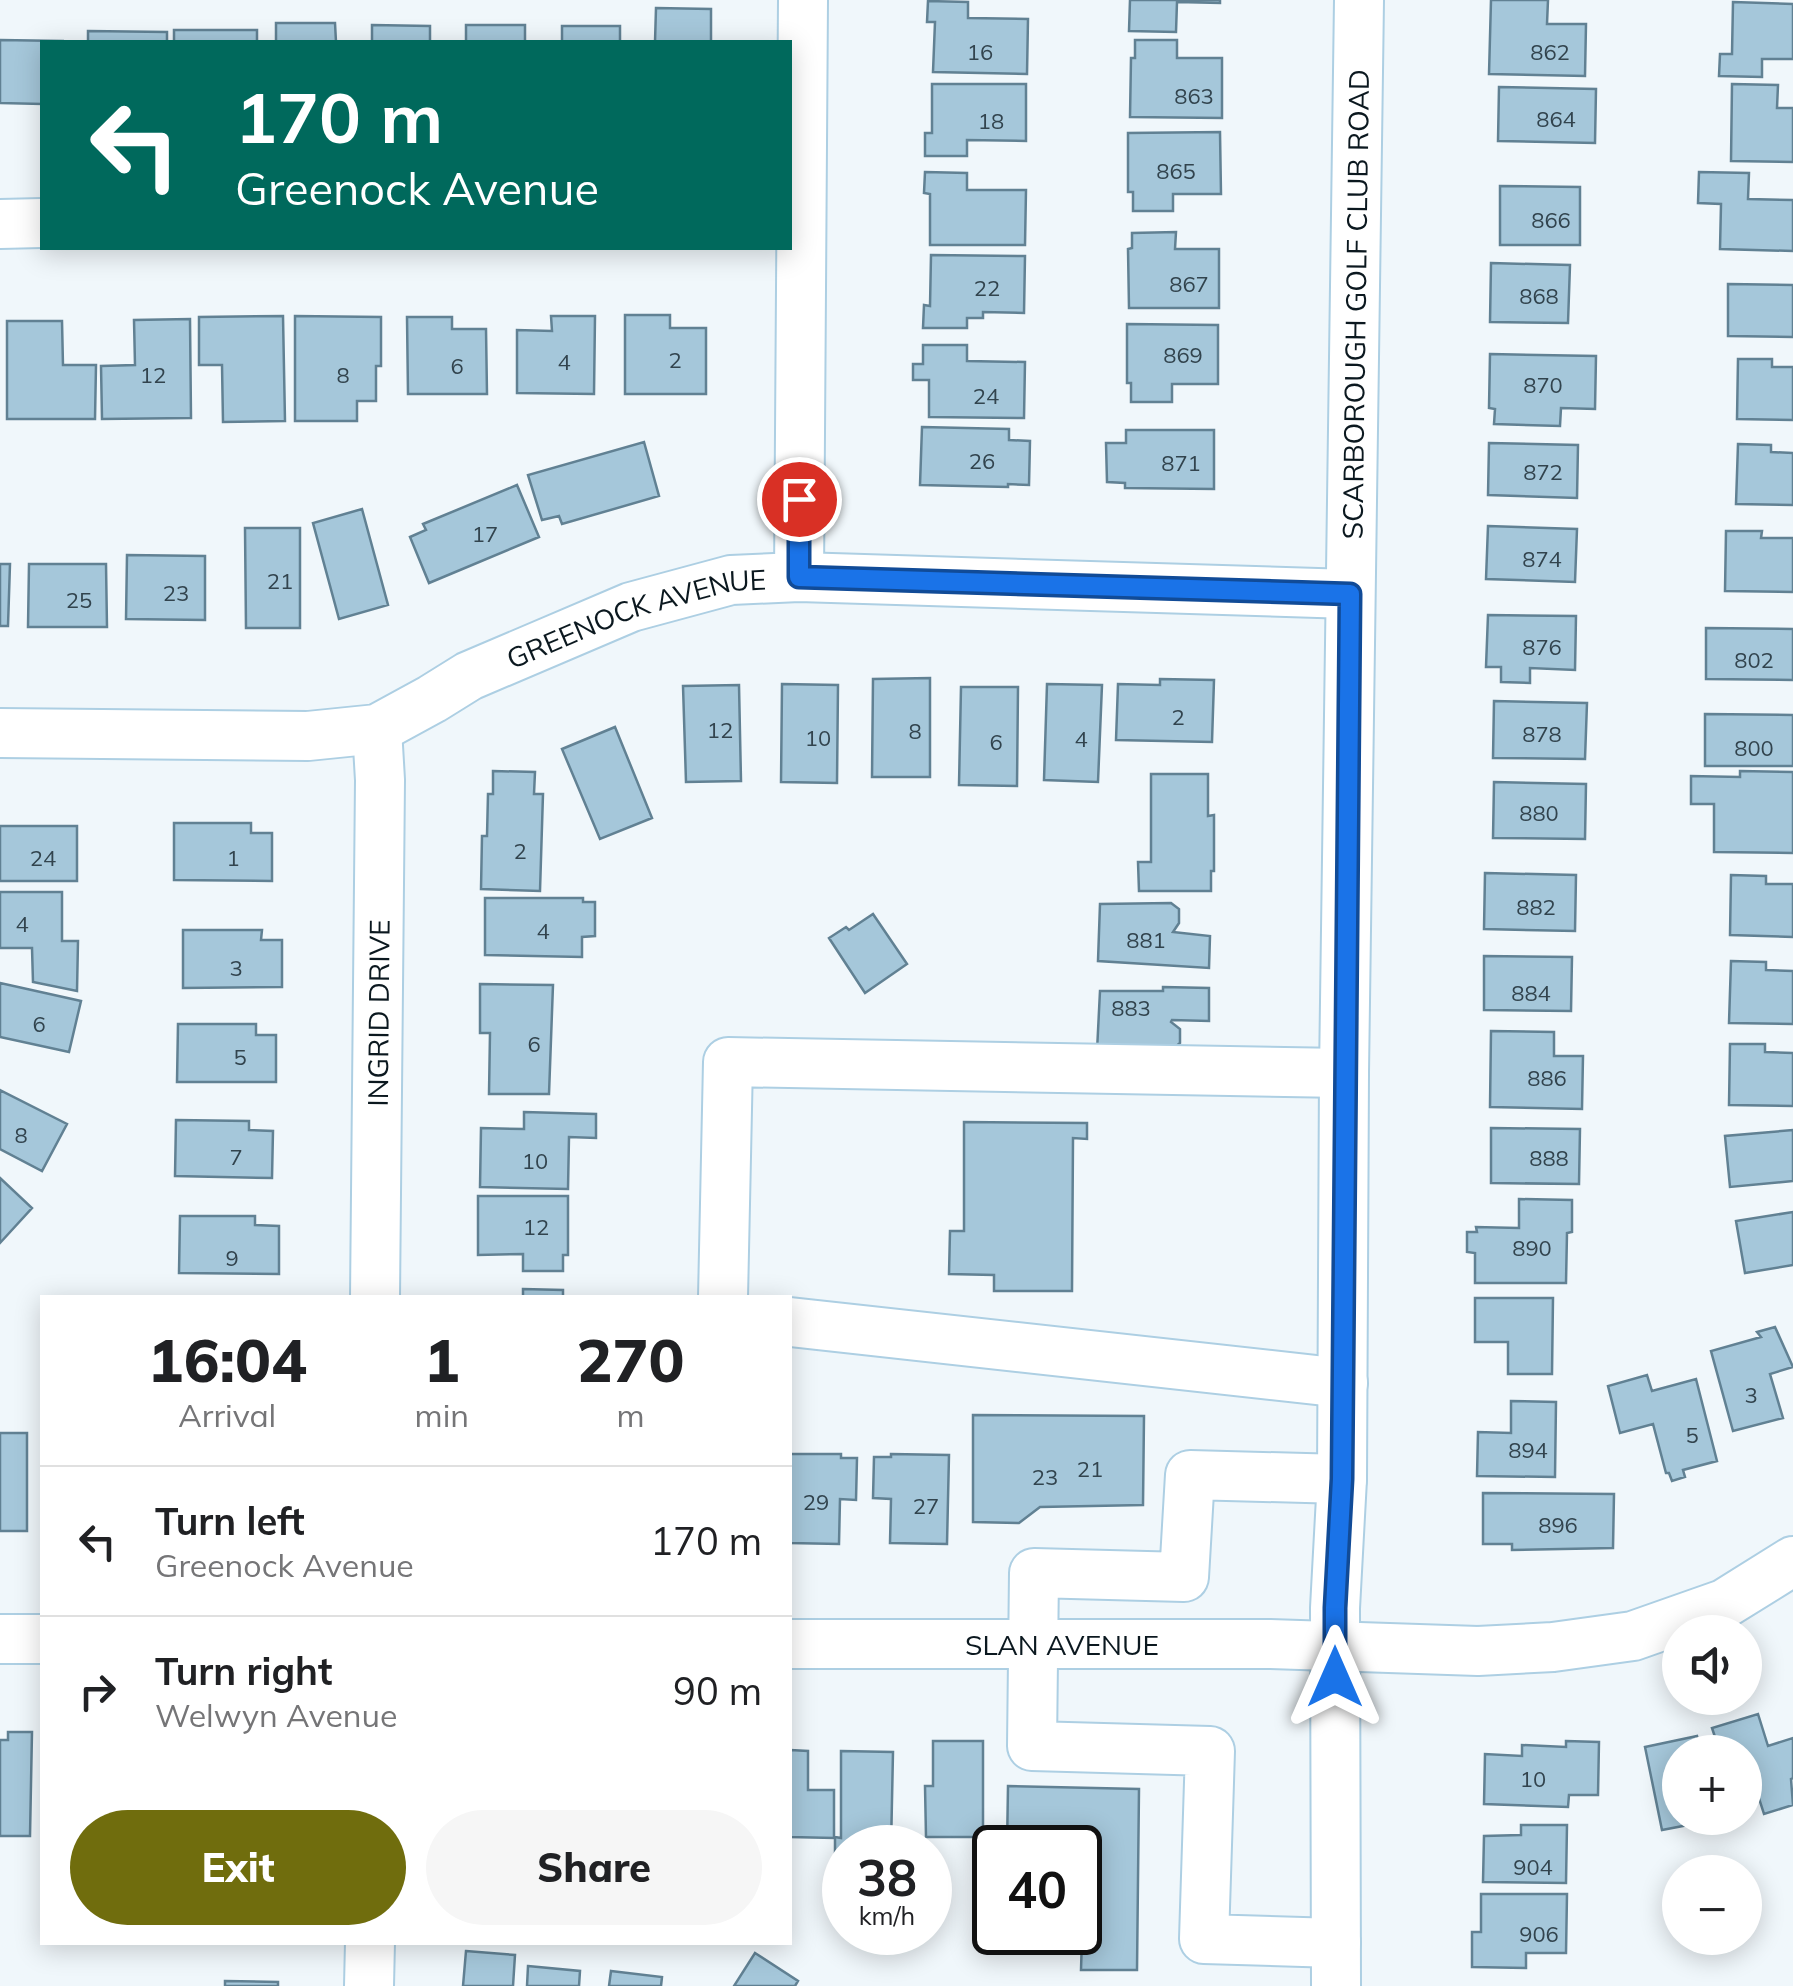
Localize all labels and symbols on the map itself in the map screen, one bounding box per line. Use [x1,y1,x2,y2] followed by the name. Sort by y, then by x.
[967,38,993,66] house number: 16
[1530,38,1570,66] house number: 862
[1334,69,1376,540] street label: SCARBOROUGH GOLF CLUB ROAD
[1174,82,1214,110] house number: 863
[1536,105,1576,133] house number: 864
[978,107,1004,135] house number: 18
[1156,157,1196,185] house number: 865
[1531,206,1571,234] house number: 866
[1169,270,1209,298] house number: 867
[974,274,1000,302] house number: 22
[1519,282,1559,310] house number: 868
[1163,341,1203,369] house number: 869
[668,346,682,374] house number: 2
[557,348,571,376] house number: 4
[450,352,464,380] house number: 6
[140,361,166,389] house number: 12
[336,361,350,389] house number: 8
[1523,371,1563,399] house number: 870
[973,382,999,410] house number: 24
[969,447,995,475] house number: 26
[1161,449,1201,477] house number: 871
[757,457,842,542] pin
[1523,458,1563,486] house number: 872
[472,520,498,548] house number: 17
[1522,545,1562,573] house number: 874
[501,561,767,676] street label: GREENOCK AVENUE
[267,567,293,595] house number: 21
[163,579,189,607] house number: 23
[66,586,92,614] house number: 25
[1522,633,1562,661] house number: 876
[1734,646,1774,674] house number: 802
[1171,703,1185,731] house number: 2
[707,716,733,744] house number: 12
[908,717,922,745] house number: 8
[1522,720,1562,748] house number: 878
[805,724,831,752] house number: 10
[1074,725,1088,753] house number: 4
[989,728,1003,756] house number: 6
[1734,734,1774,762] house number: 800
[1519,799,1559,827] house number: 880
[513,837,527,865] house number: 2
[30,844,56,872] house number: 24
[226,844,240,872] house number: 1
[1516,893,1556,921] house number: 882
[15,910,29,938] house number: 4
[536,917,550,945] house number: 4
[359,919,396,1107] street label: INGRID DRIVE
[1126,926,1166,954] house number: 881
[229,954,243,982] house number: 3
[1511,979,1551,1007] house number: 884
[1111,994,1151,1022] house number: 883
[32,1010,46,1038] house number: 6
[527,1030,541,1058] house number: 6
[233,1043,247,1071] house number: 5
[1527,1064,1567,1092] house number: 886
[14,1121,28,1149] house number: 8
[229,1143,243,1171] house number: 7
[1529,1144,1569,1172] house number: 888
[522,1147,548,1175] house number: 10
[523,1213,549,1241] house number: 12
[1512,1234,1552,1262] house number: 890
[225,1244,239,1272] house number: 9
[1744,1381,1758,1409] house number: 3
[1685,1421,1699,1449] house number: 5
[1508,1436,1548,1464] house number: 894
[1077,1455,1103,1483] house number: 21
[1032,1463,1058,1491] house number: 23
[803,1488,829,1516] house number: 29
[913,1492,939,1520] house number: 27
[1538,1511,1578,1539] house number: 896
[1283,1625,1387,1729] position arrow
[965,1627,1159,1662] street label: SLAN AVENUE
[1520,1765,1546,1793] house number: 10
[972,1825,1102,1955] speed limit sign: 40
[1513,1853,1553,1881] house number: 904
[1519,1920,1559,1948] house number: 906

